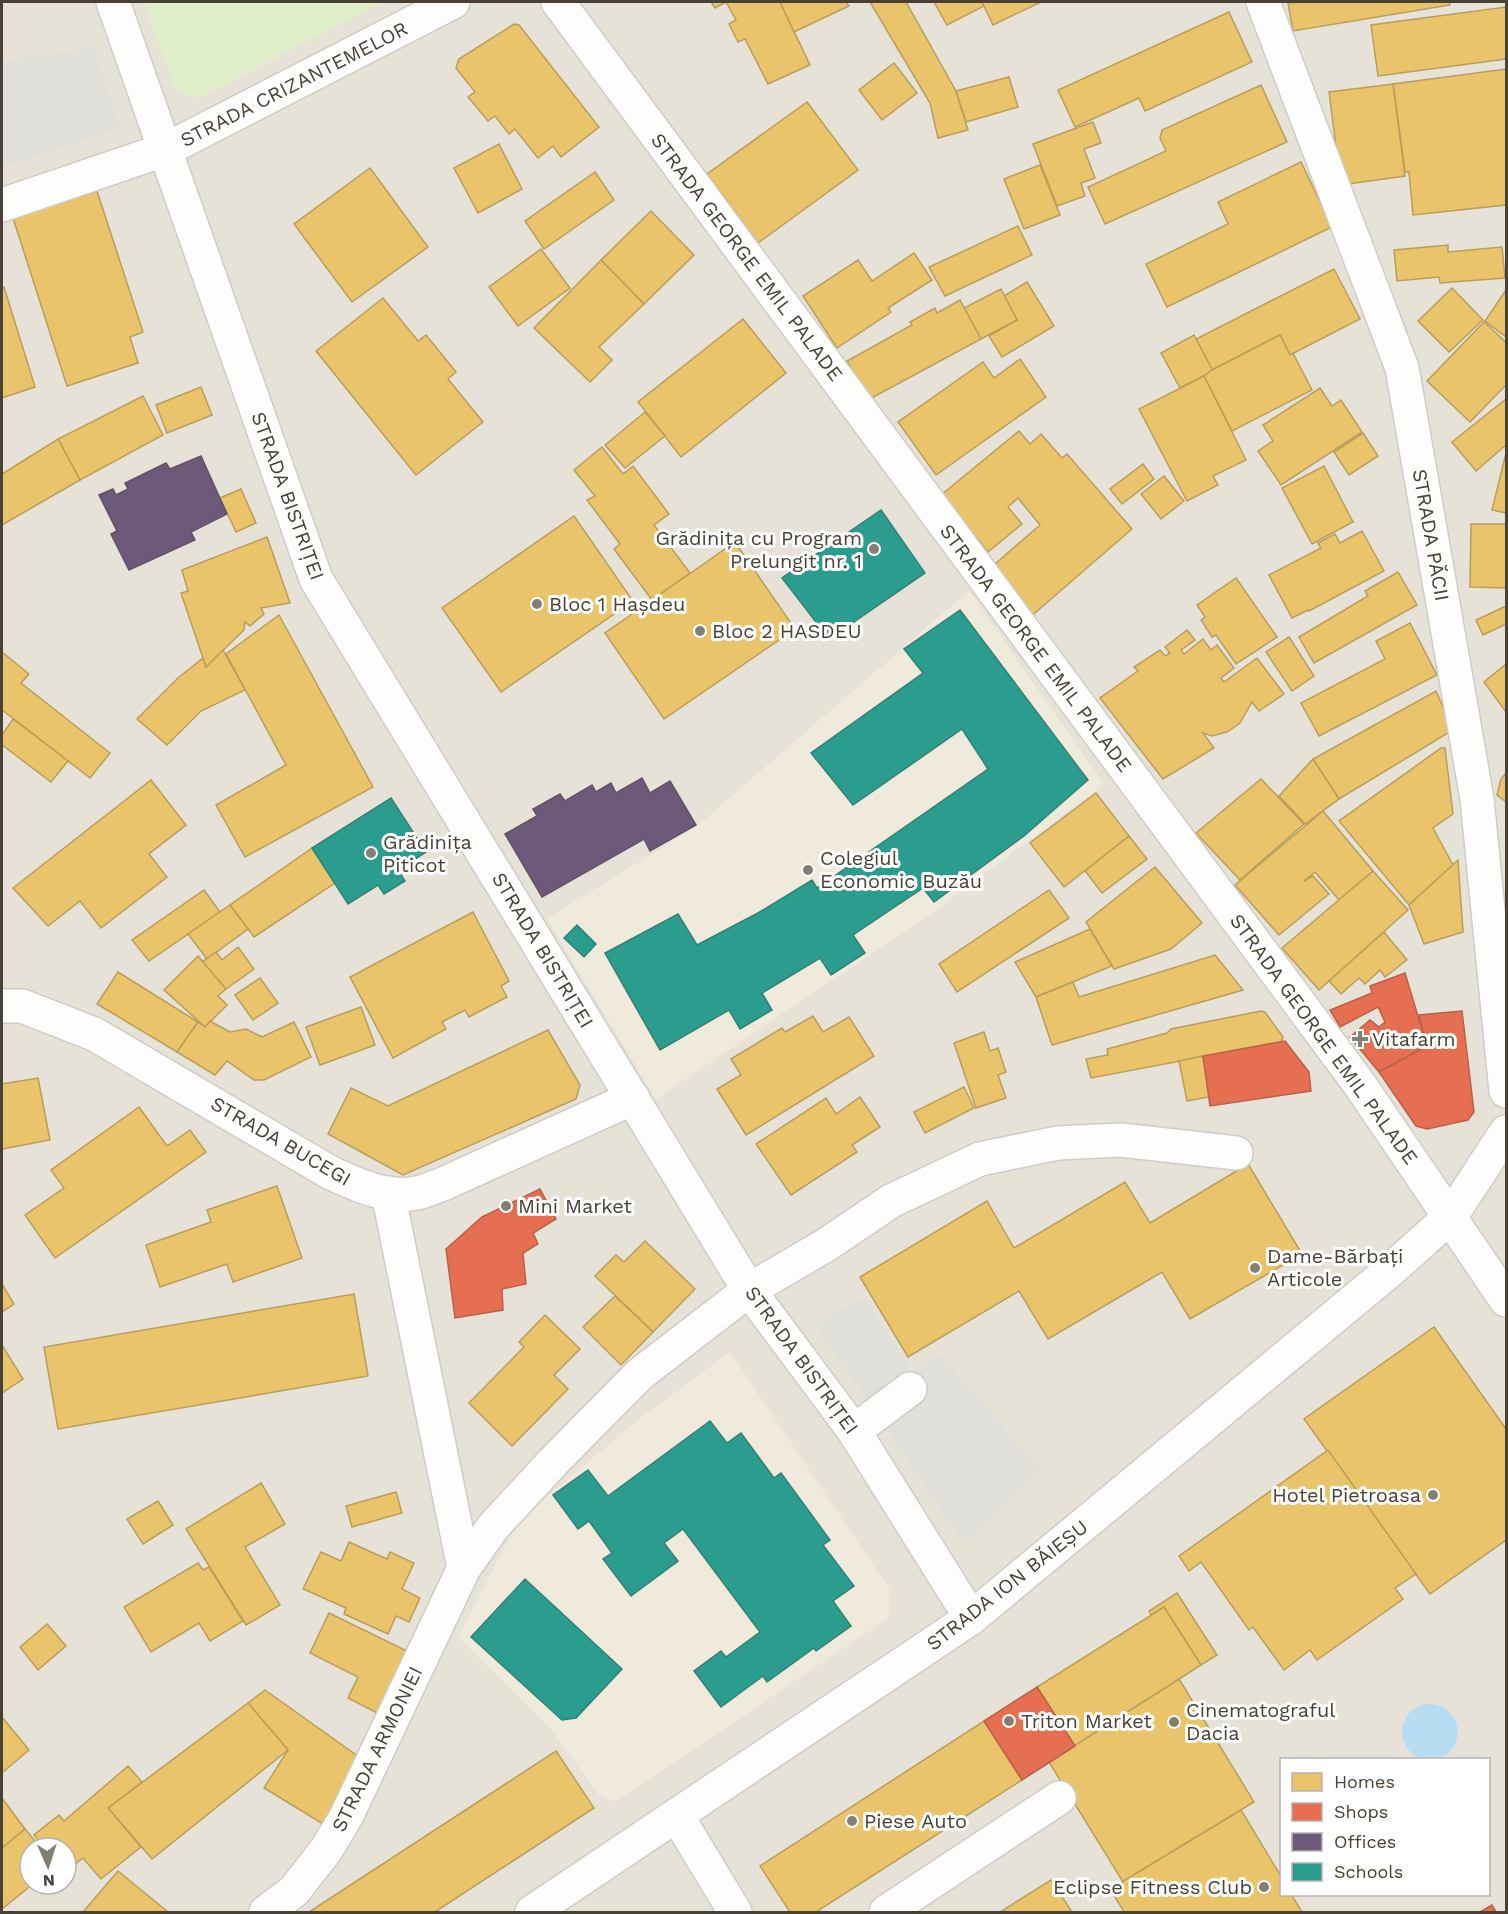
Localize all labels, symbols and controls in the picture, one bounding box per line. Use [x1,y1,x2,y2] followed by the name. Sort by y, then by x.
[176,16,412,152] street label: STRADA CRIZANTEMELOR
[646,128,848,386] street label: STRADA GEORGE EMIL PALADE
[246,409,330,583] street label: STRADA BISTRIȚEI
[1408,467,1454,603] street label: STRADA PĂCII
[935,519,1137,777] street label: STRADA GEORGE EMIL PALADE
[655,526,862,573] place label: Grădinița cu Program Prelungit nr. 1
[867,542,881,556] marker: Grădinița cu Program Prelungit nr. 1
[549,592,685,616] place label: Bloc 1 Hașdeu
[530,597,544,611] marker: Bloc 1 Hașdeu
[712,619,862,643] place label: Bloc 2 HASDEU
[693,624,707,638] marker: Bloc 2 HASDEU
[383,830,472,877] place label: Grădinița Piticot
[364,846,378,860] marker: Grădinița Piticot
[820,846,982,893] place label: Colegiul Economic Buzău
[801,863,815,877] marker: Colegiul Economic Buzău
[487,868,599,1032] street label: STRADA BISTRIȚEI
[1225,909,1423,1169] street label: STRADA GEORGE EMIL PALADE
[1372,1027,1456,1051] place label: Vitafarm
[1353,1032,1367,1046] marker: Vitafarm
[207,1091,355,1191] street label: STRADA BUCEGI
[518,1194,633,1218] place label: Mini Market
[499,1199,513,1213] marker: Mini Market
[1267,1244,1403,1291] place label: Dame-Bărbați Articole
[1248,1261,1262,1275] marker: Dame-Bărbați Articole
[740,1281,864,1439] street label: STRADA BISTRIȚEI
[1272,1483,1421,1507] place label: Hotel Pietroasa
[1426,1488,1440,1502] marker: Hotel Pietroasa
[922,1515,1092,1655] street label: STRADA ION BĂIEȘU
[327,1662,427,1836] street label: STRADA ARMONIEI
[1186,1698,1335,1745] place label: Cinematograful Dacia
[1021,1709,1152,1733] place label: Triton Market
[1002,1714,1016,1728] marker: Triton Market
[1167,1715,1181,1729] marker: Cinematograful Dacia
[1280,1758,1490,1896] legend
[1334,1771,1395,1792] text: Homes
[1334,1801,1388,1822] text: Shops
[864,1809,967,1833] place label: Piese Auto
[845,1814,859,1828] marker: Piese Auto
[1334,1831,1396,1852] text: Offices
[18,1836,78,1896] north arrow
[1334,1861,1403,1882] text: Schools
[42,1871,55,1890] text: N
[1053,1875,1252,1899] place label: Eclipse Fitness Club
[1257,1880,1271,1894] marker: Eclipse Fitness Club

